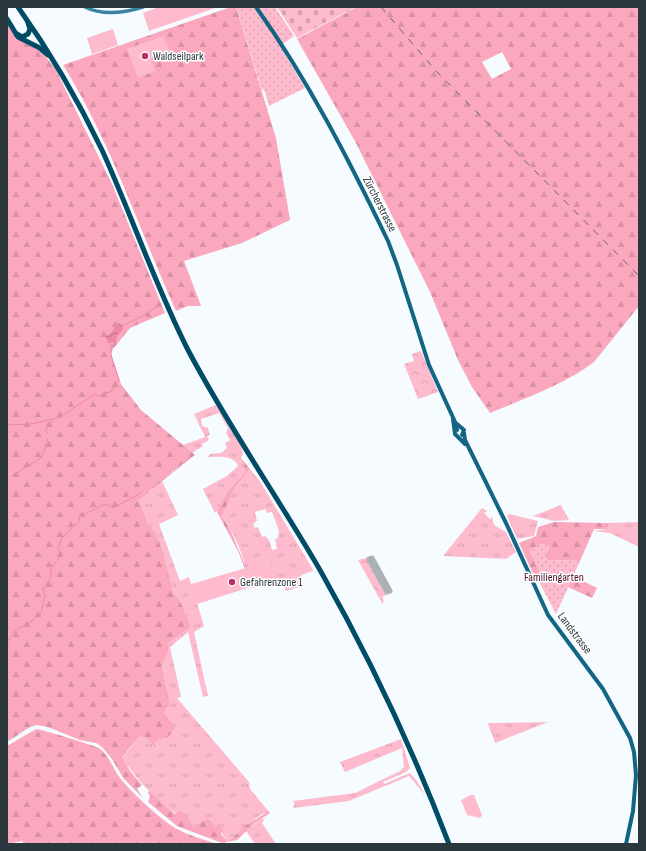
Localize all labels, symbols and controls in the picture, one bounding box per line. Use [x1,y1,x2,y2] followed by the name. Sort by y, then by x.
[153,49,204,64] place label: Waldseilpark
[140,51,150,61] marker: Waldseilpark
[359,174,400,235] street label: Zürcherstrasse
[524,570,584,585] park label: Familiengarten
[240,575,303,590] place label: Gefahrenzone 1
[227,577,237,587] marker: Gefahrenzone 1
[554,609,595,657] street label: Landstrasse

